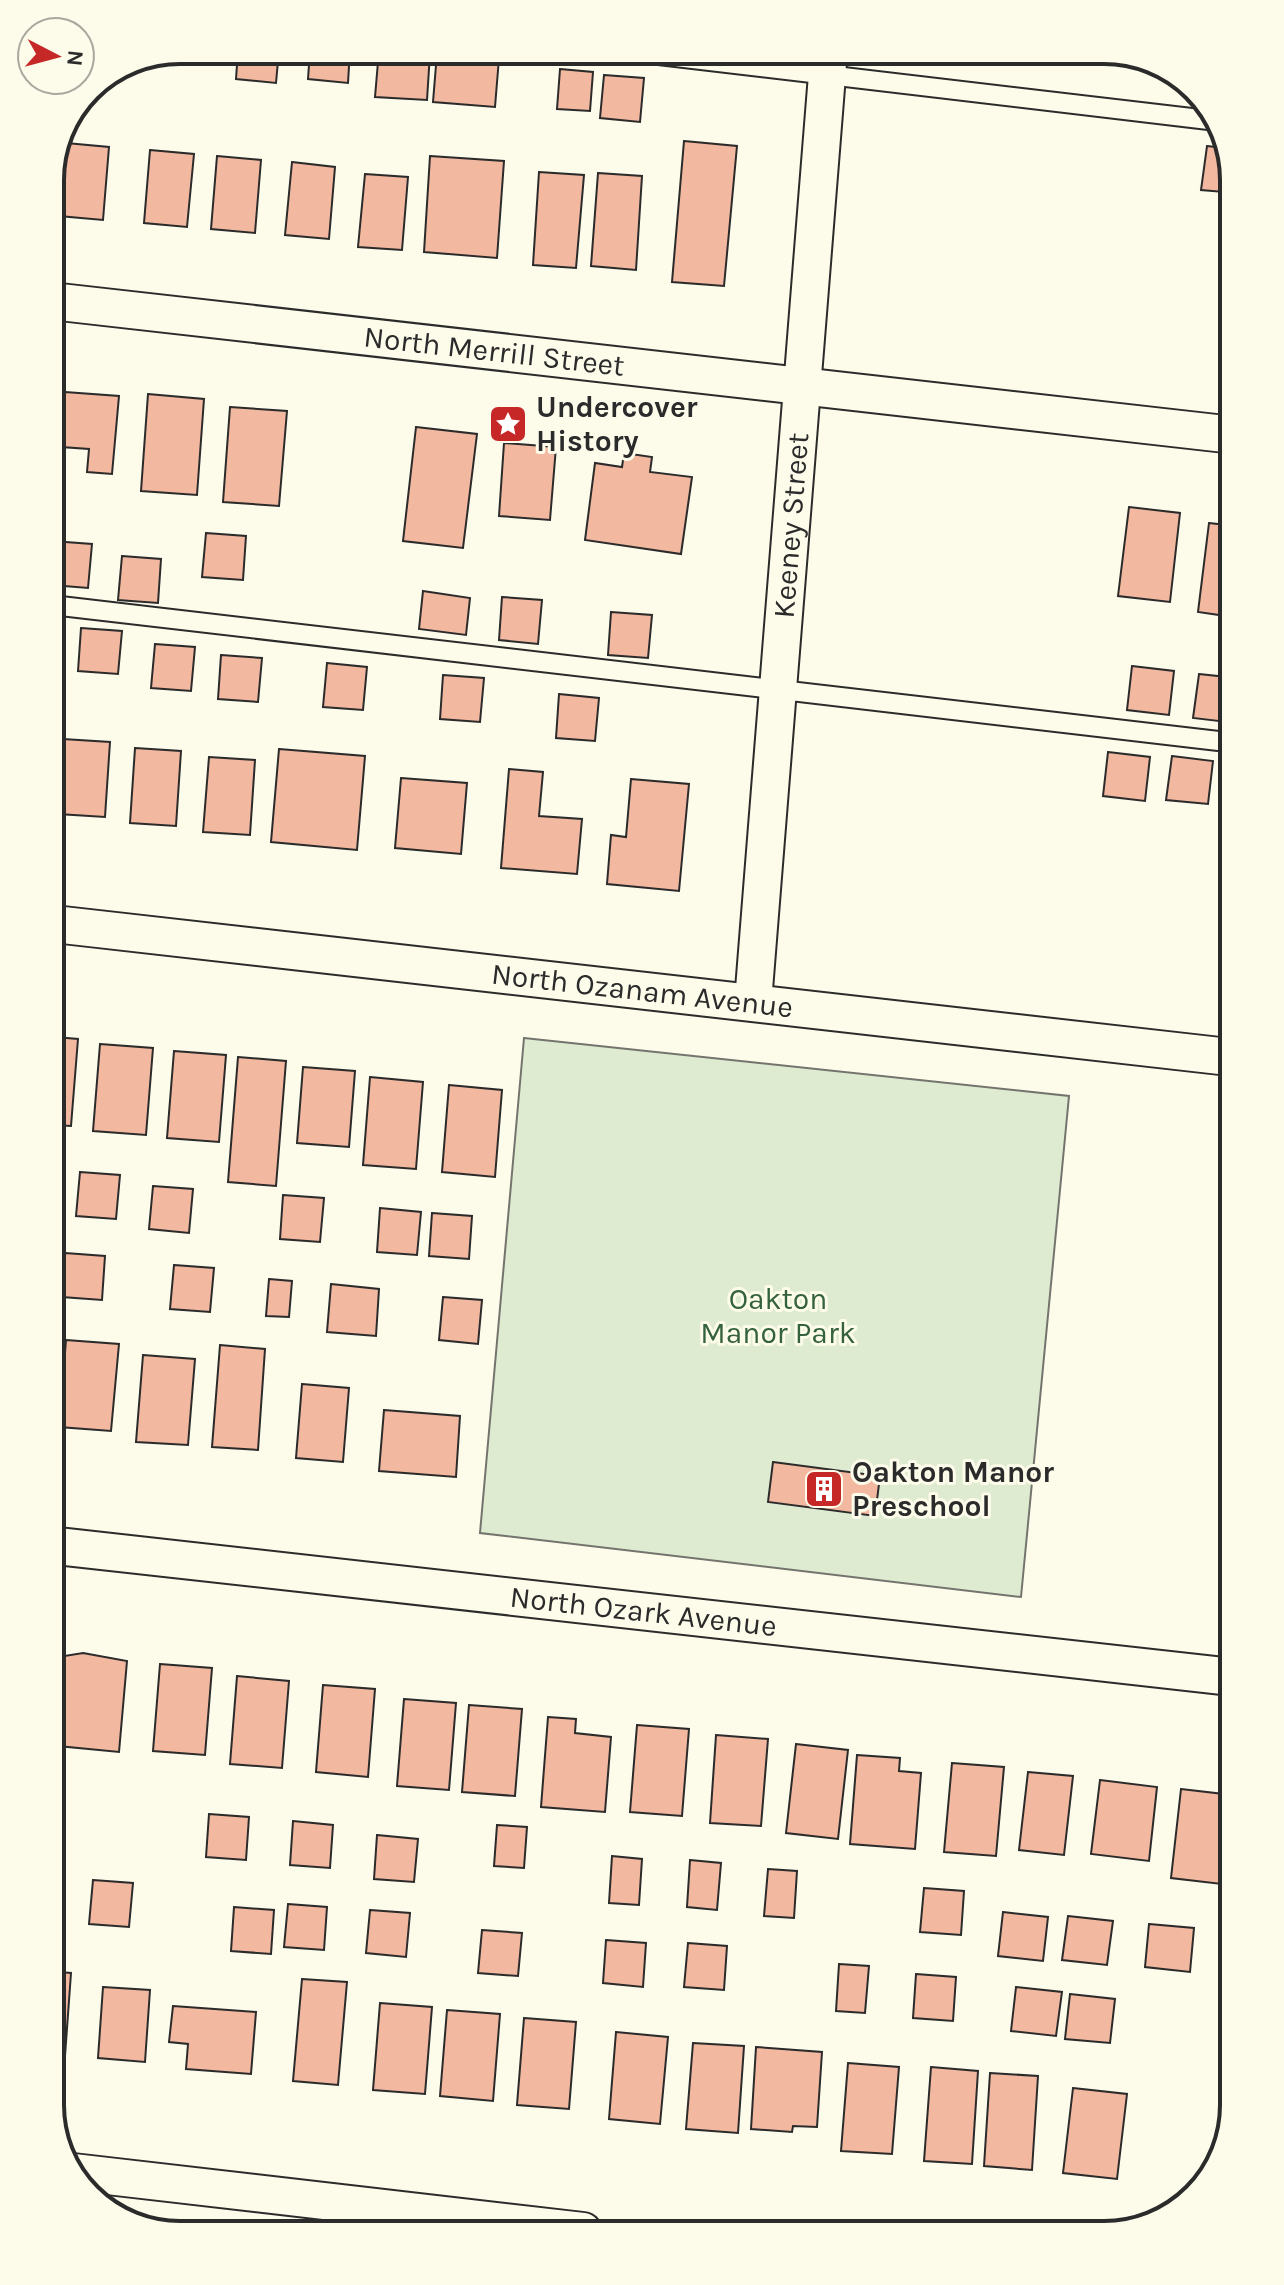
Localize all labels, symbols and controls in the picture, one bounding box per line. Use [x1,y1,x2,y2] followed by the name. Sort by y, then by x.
[16,16,96,96] north arrow
[61,49,89,67] text: N
[362,319,626,384] street label: North Merrill Street
[536,389,698,459] place label: Undercover History
[487,403,529,445] place icon: Undercover History
[766,431,816,620] street label: Keeney Street
[490,956,795,1026] street label: North Ozanam Avenue
[700,1281,856,1351] park label: Oakton Manor Park
[852,1454,1054,1524] place label: Oakton Manor Preschool
[803,1468,845,1510] building icon: Oakton Manor Preschool
[508,1579,779,1644] street label: North Ozark Avenue

